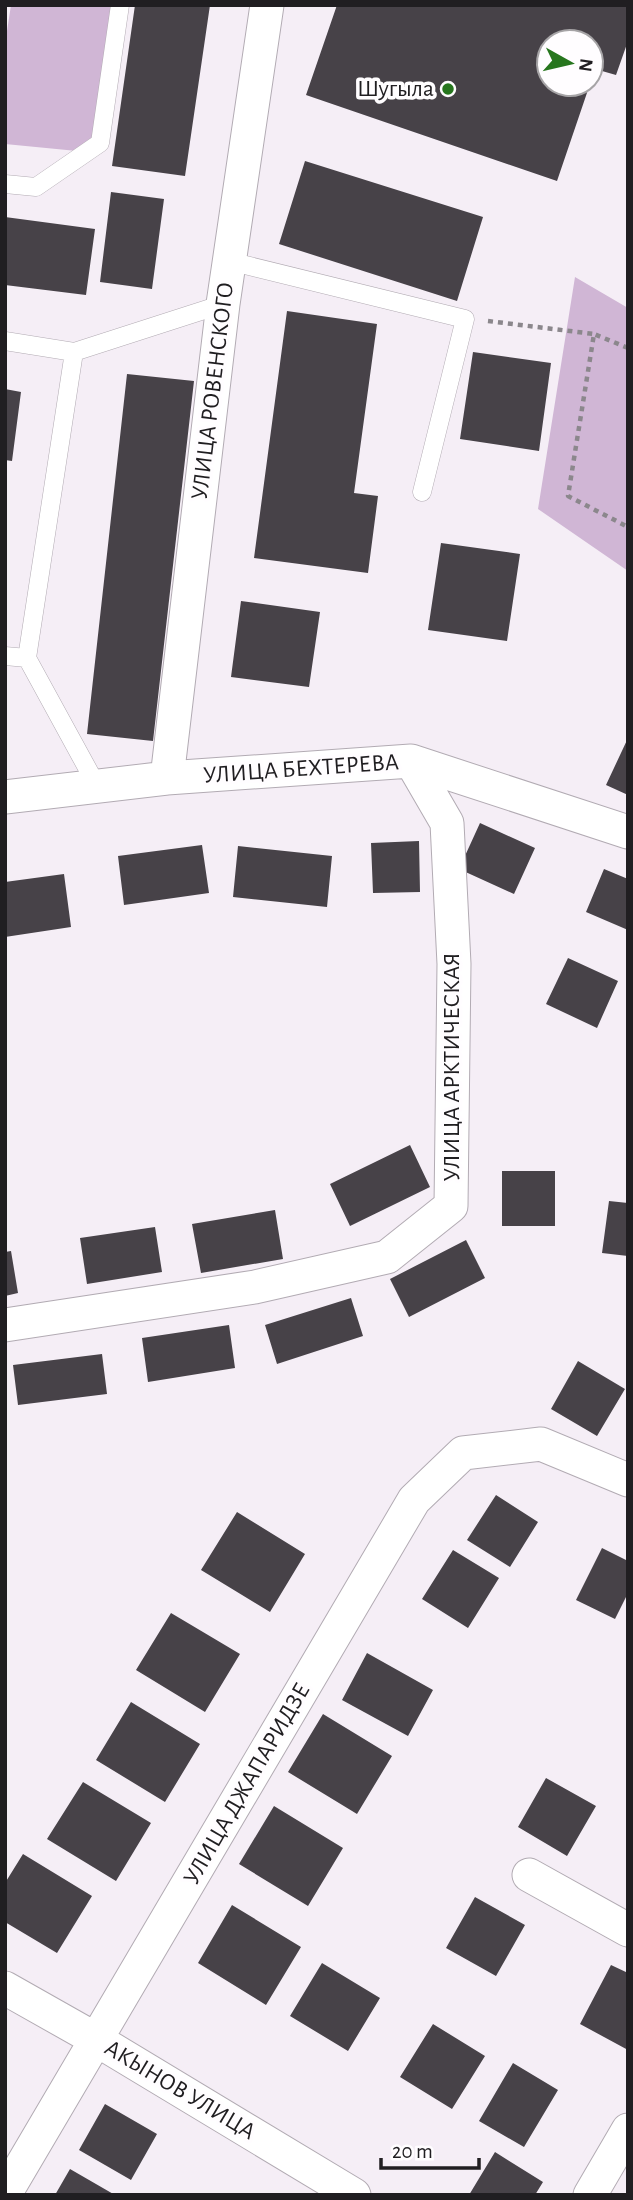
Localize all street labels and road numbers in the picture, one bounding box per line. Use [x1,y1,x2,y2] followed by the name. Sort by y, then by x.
[188,281,238,501] street label: УЛИЦА РОВЕНСКОГО
[202,750,400,788] street label: УЛИЦА БЕХТЕРЕВА
[440,953,464,1181] street label: УЛИЦА АРКТИЧЕСКАЯ
[179,1679,315,1889] street label: УЛИЦА ДЖАПАРИДЗЕ
[101,2036,259,2144] street label: АКЫНОВ УЛИЦА

